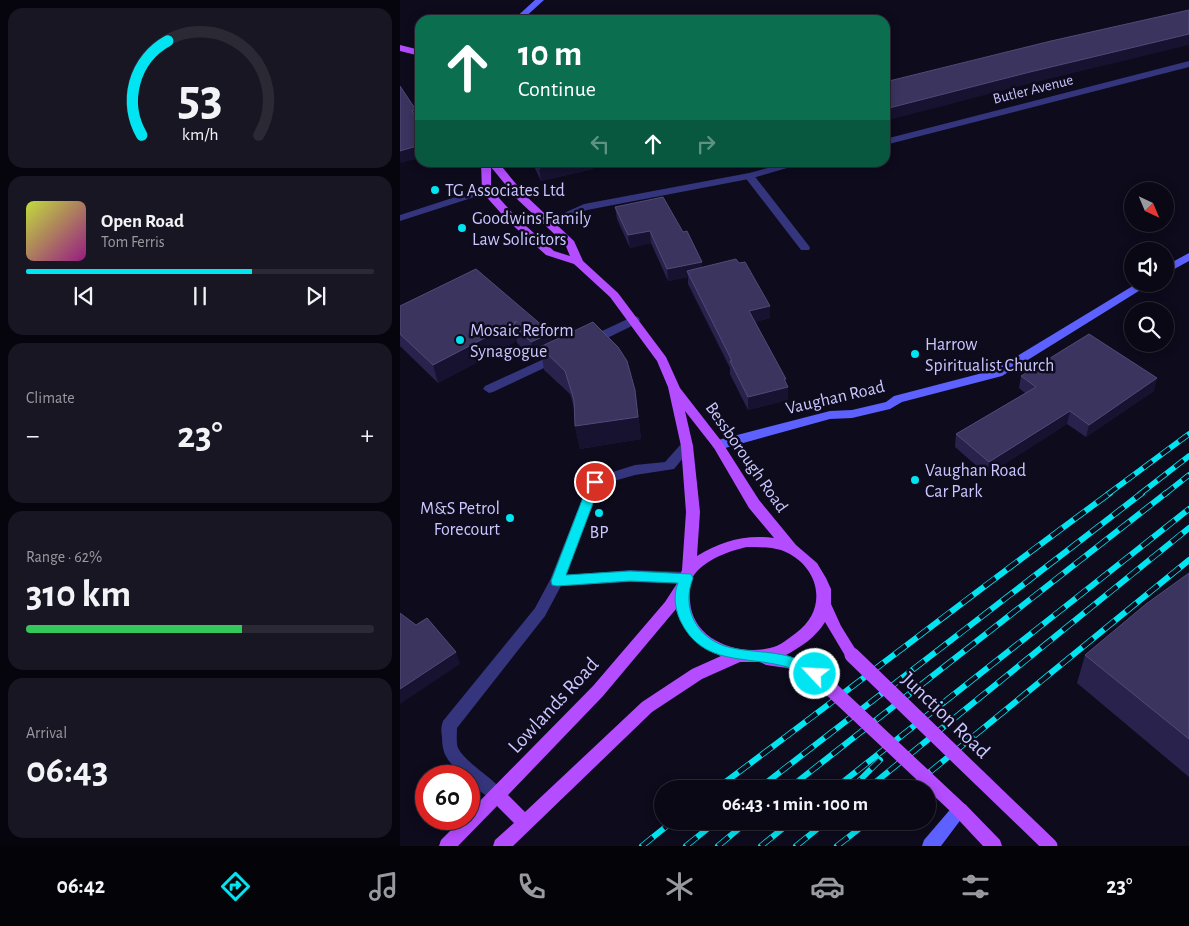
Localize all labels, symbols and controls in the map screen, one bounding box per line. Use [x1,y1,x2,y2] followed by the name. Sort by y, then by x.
[435,35,500,100] icon: ahead
[518,37,582,72] text: 10 m
[178,72,222,124] text: 53
[991,72,1075,107] street label: Butler Avenue
[518,78,596,100] text: Continue
[182,126,218,144] text: km/h
[586,130,614,158] icon: left
[639,130,667,158] icon: ahead
[692,130,720,158] icon: right
[445,182,565,200] place label: TG Associates Ltd
[1124,182,1174,232] north arrow
[1124,182,1174,352] map controls
[429,184,441,196] marker: TG Associates Ltd
[472,210,591,249] place label: Goodwins Family Law Solicitors
[101,212,184,231] text: Open Road
[456,222,468,234] marker: Goodwins Family Law Solicitors
[101,234,165,250] text: Tom Ferris
[1124,242,1174,292] button: sound
[70,282,98,310] icon: previous
[186,282,214,310] icon: pause
[302,282,330,310] icon: next
[1124,302,1174,352] button: search
[470,322,574,361] place label: Mosaic Reform Synagogue
[454,334,466,346] marker: Mosaic Reform Synagogue
[925,336,1054,375] place label: Harrow Spiritualist Church
[909,348,921,360] marker: Harrow Spiritualist Church
[784,378,886,418] street label: Vaughan Road
[26,390,75,406] text: Climate
[702,399,791,516] street label: Bessborough Road
[177,417,223,455] text: 23°
[26,422,39,450] text: −
[361,422,374,450] text: +
[574,461,616,503] pin
[925,462,1026,501] place label: Vaughan Road Car Park
[581,468,609,496] icon: arrive
[909,474,921,486] marker: Vaughan Road Car Park
[420,500,500,539] place label: M&S Petrol Forecourt
[593,507,605,519] marker: BP
[504,512,516,524] marker: M&S Petrol Forecourt
[589,524,609,542] place label: BP
[26,549,102,565] text: Range · 62%
[26,576,131,614] text: 310 km
[788,647,840,699] position arrow
[504,653,603,757] street label: Lowlands Road
[897,668,994,762] street label: Junction Road
[26,725,67,741] text: Arrival
[26,752,108,790] text: 06:43
[415,765,480,830] speed limit sign: 60
[722,795,868,814] text: 06:43 · 1 min · 100 m
[218,869,253,904] icon: directions
[366,869,401,904] icon: music
[514,869,549,904] icon: phone
[662,869,697,904] icon: climate
[810,869,845,904] icon: car
[958,869,993,904] icon: filters
[57,875,105,897] text: 06:42
[1106,875,1132,897] text: 23°

